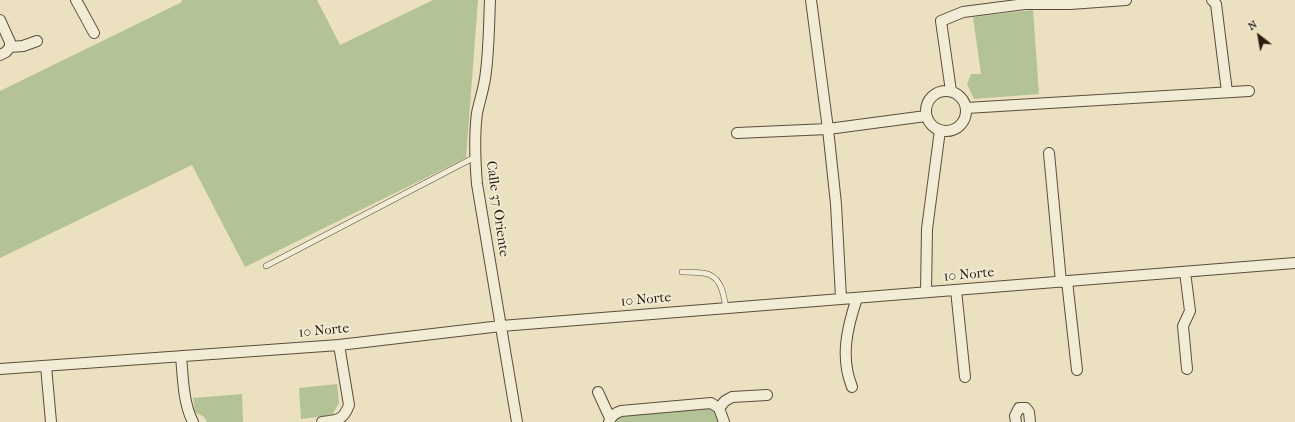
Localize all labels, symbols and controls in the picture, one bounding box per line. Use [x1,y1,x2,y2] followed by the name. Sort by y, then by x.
[1239,16,1279,56] north arrow
[1246,18,1259,33] text: N
[482,160,512,258] street label: Calle 37 Oriente
[943,264,995,286] street label: 10 Norte
[620,289,672,311] street label: 10 Norte
[298,320,350,342] street label: 10 Norte

